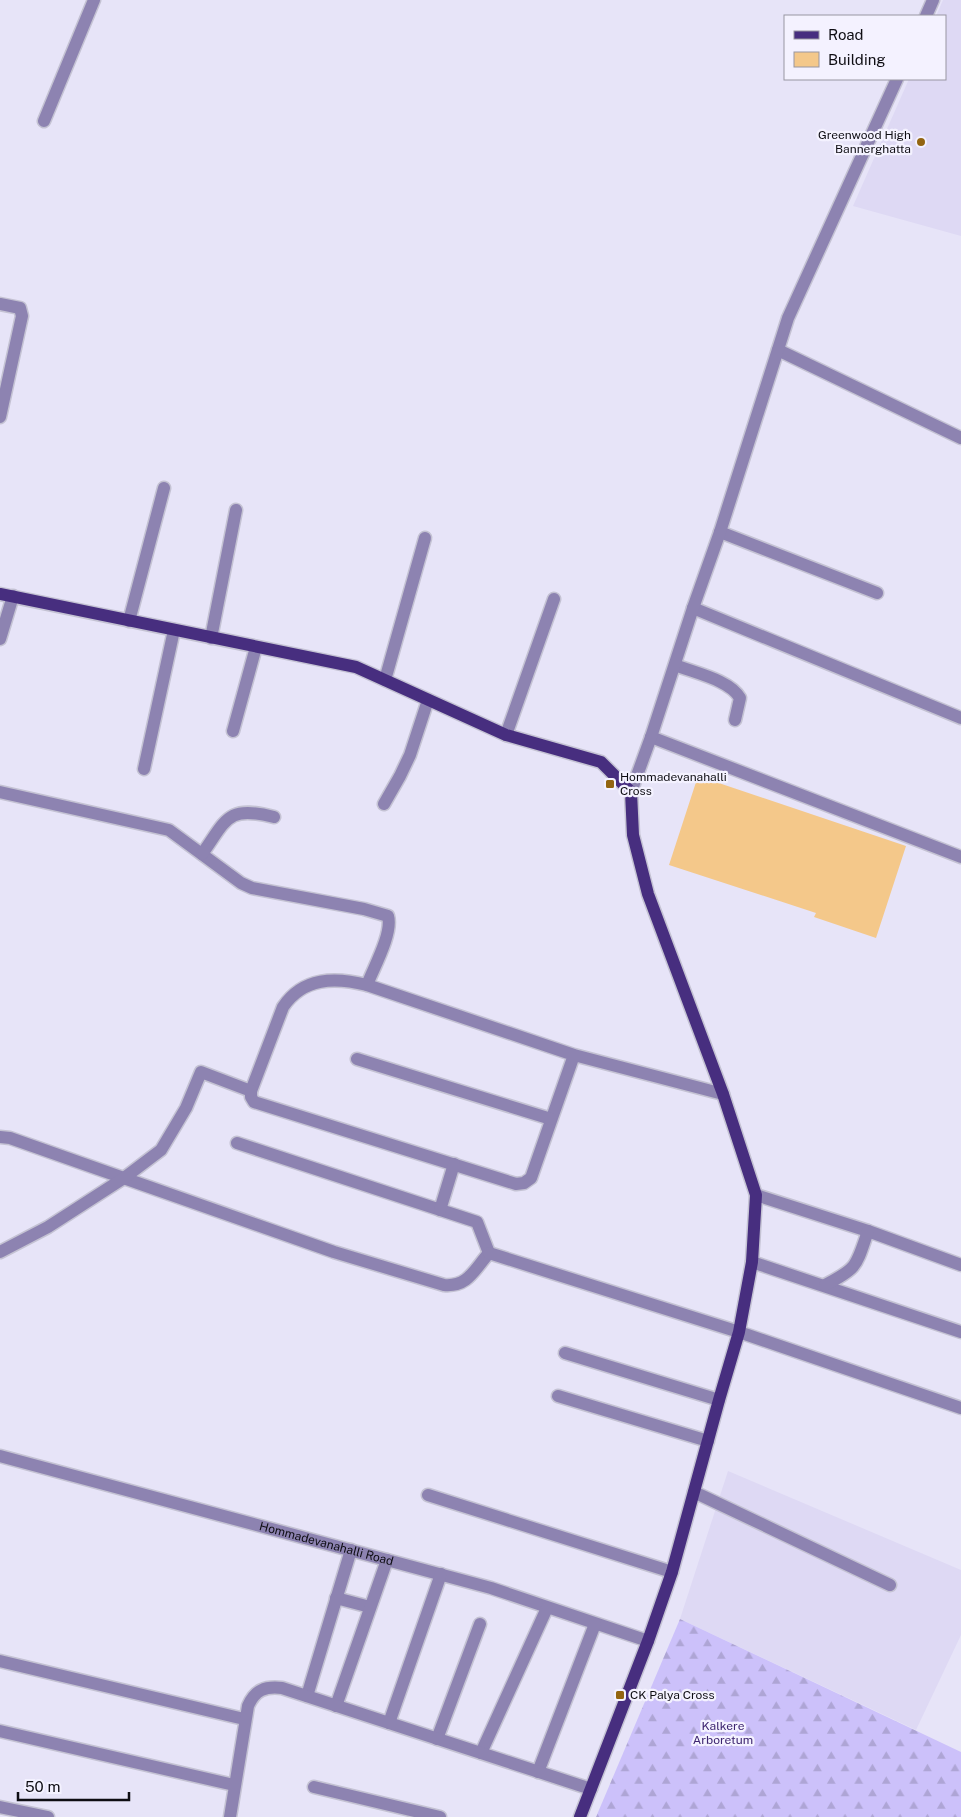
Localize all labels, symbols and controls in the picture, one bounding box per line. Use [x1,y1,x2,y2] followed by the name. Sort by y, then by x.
[784,15,946,80] legend
[828,26,864,43] text: Road
[828,51,886,68] text: Building
[818,128,911,156] place label: Greenwood High Bannerghatta
[915,136,927,148] marker: Greenwood High Bannerghatta
[620,770,727,798] place label: Hommadevanahalli Cross
[604,778,616,790] marker: Hommadevanahalli Cross
[258,1519,395,1568] street label: Hommadevanahalli Road
[630,1688,714,1702] place label: CK Palya Cross
[614,1689,626,1701] marker: CK Palya Cross
[693,1719,753,1747] park label: Kalkere Arboretum
[18,1770,129,1802] scale bar
[25,1778,60,1795] text: 50 m

